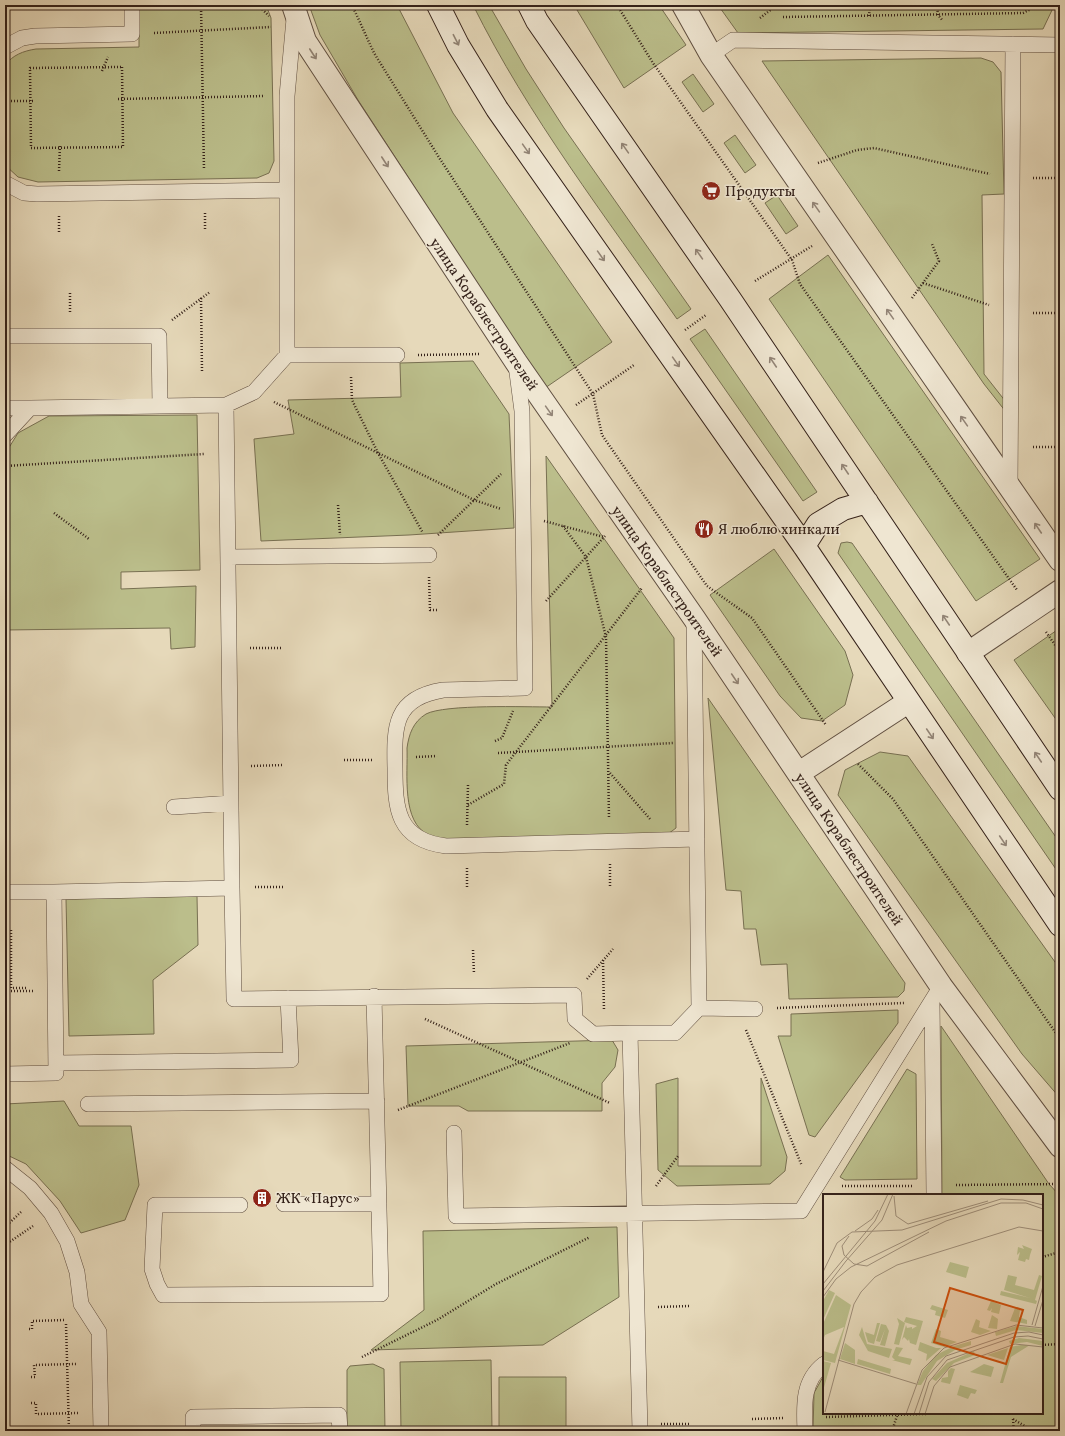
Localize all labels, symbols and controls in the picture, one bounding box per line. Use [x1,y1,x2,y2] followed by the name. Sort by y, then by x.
[453,34,460,46] one-way arrow
[309,48,318,59] one-way arrow
[621,143,629,154] one-way arrow
[522,144,530,155] one-way arrow
[380,157,389,168] one-way arrow
[700,180,722,202] supermarket icon: Продукты
[725,182,796,203] place label: Продукты
[812,202,820,213] one-way arrow
[424,234,542,396] street label: улица Кораблестроителей
[695,249,703,260] one-way arrow
[597,250,605,261] one-way arrow
[886,308,894,319] one-way arrow
[672,356,680,367] one-way arrow
[769,356,777,367] one-way arrow
[545,405,553,416] one-way arrow
[960,415,968,426] one-way arrow
[841,464,849,475] one-way arrow
[605,502,726,662] street label: улица Кораблестроителей
[693,518,715,540] restaurant icon: Я люблю хинкали
[718,520,840,541] place label: Я люблю хинкали
[1034,523,1042,534] one-way arrow
[942,615,950,626] one-way arrow
[731,673,739,684] one-way arrow
[926,728,934,739] one-way arrow
[1034,752,1042,763] one-way arrow
[789,769,907,931] street label: улица Кораблестроителей
[999,835,1007,846] one-way arrow
[251,1187,273,1209] building icon: ЖК «Парус»
[276,1189,360,1210] place label: ЖК «Парус»
[823,1194,1043,1414] inset map

